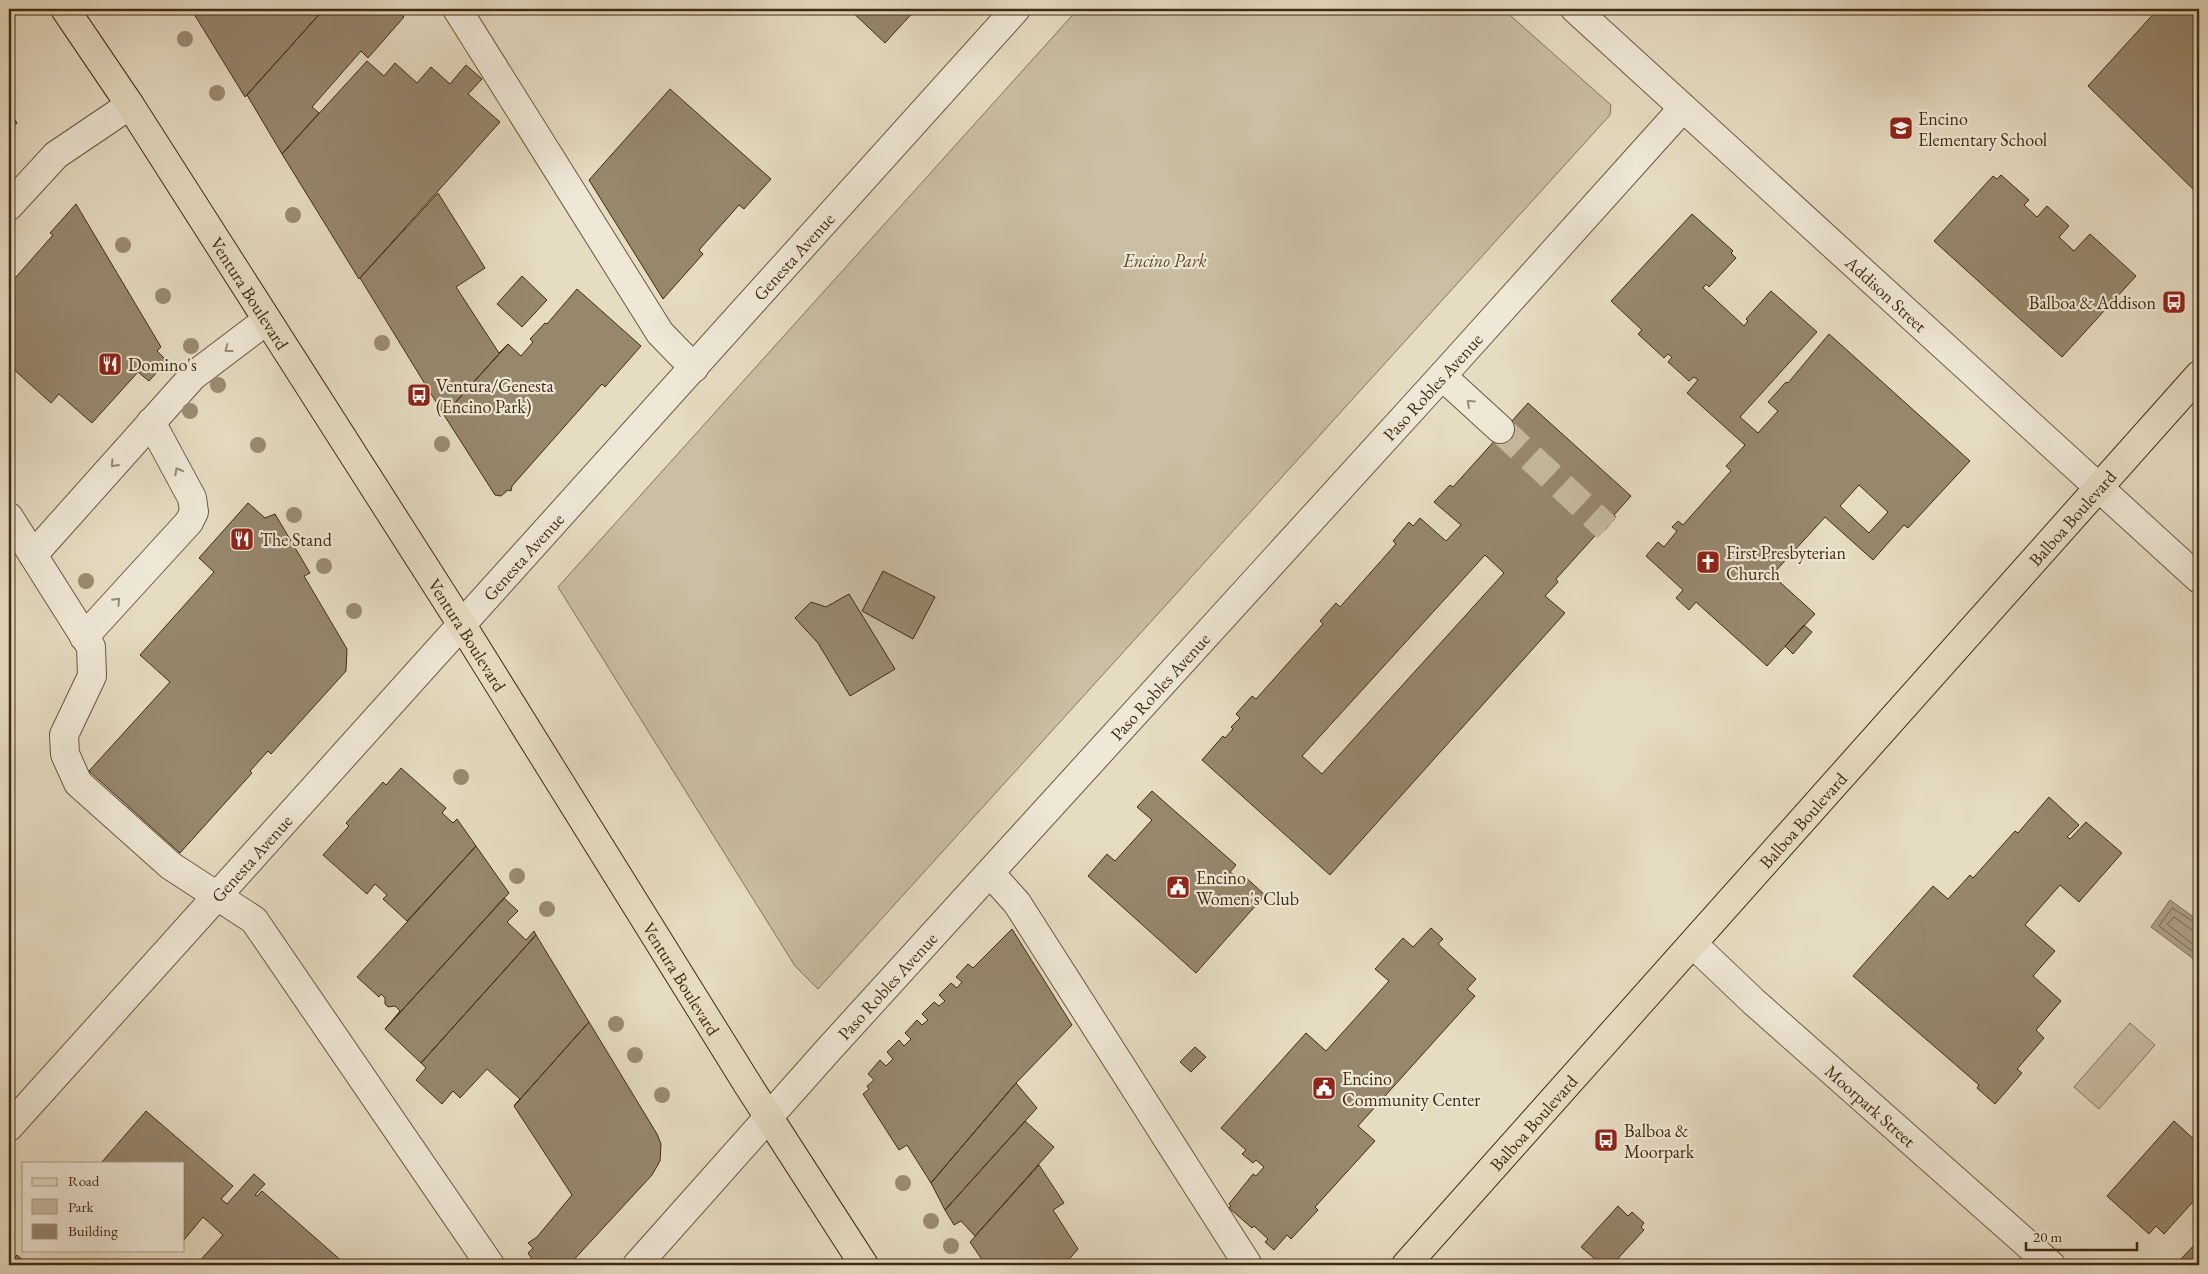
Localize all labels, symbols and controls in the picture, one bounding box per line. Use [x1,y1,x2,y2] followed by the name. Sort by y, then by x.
[1918,107,2047,151] place label: Encino Elementary School
[1888,115,1914,141] school or university icon: Encino Elementary School
[748,207,839,305] street label: Genesta Avenue
[206,232,295,354] street label: Ventura Boulevard
[1122,249,1207,272] park label: Encino Park
[1840,250,1932,337] street label: Addison Street
[2161,289,2187,315] bus stop icon: Balboa & Addison
[2029,291,2156,314] place label: Balboa & Addison
[1377,328,1487,445] street label: Paso Robles Avenue
[225,344,234,352] one-way arrow
[97,351,123,377] restaurant icon: Domino's
[128,353,197,376] place label: Domino's
[436,374,554,418] place label: Ventura/Genesta (Encino Park)
[406,382,432,408] bus stop icon: Ventura/Genesta (Encino Park)
[1467,400,1476,409] one-way arrow
[111,459,120,468] one-way arrow
[2023,464,2121,570] street label: Balboa Boulevard
[174,467,184,476] one-way arrow
[477,508,569,605] street label: Genesta Avenue
[229,526,255,552] restaurant icon: The Stand
[260,528,333,551] place label: The Stand
[1726,541,1846,585] place label: First Presbyterian Church
[1695,549,1721,575] church icon: First Presbyterian Church
[424,574,512,696] street label: Ventura Boulevard
[111,597,120,606] one-way arrow
[1105,627,1215,745] street label: Paso Robles Avenue
[1754,767,1852,873] street label: Balboa Boulevard
[206,809,297,907] street label: Genesta Avenue
[1196,866,1299,910] place label: Encino Women's Club
[1165,874,1191,900] public building icon: Encino Women's Club
[638,917,726,1040] street label: Ventura Boulevard
[832,927,942,1044] street label: Paso Robles Avenue
[1821,1059,1921,1152] street label: Moorpark Street
[1342,1067,1480,1111] place label: Encino Community Center
[1484,1069,1582,1175] street label: Balboa Boulevard
[1311,1075,1337,1101] public building icon: Encino Community Center
[1624,1119,1695,1163] place label: Balboa & Moorpark
[1593,1127,1619,1153] bus stop icon: Balboa & Moorpark
[22,1162,185,1252] legend
[68,1171,100,1190] text: Road
[68,1197,95,1216] text: Park
[2026,1219,2137,1251] scale bar
[68,1221,118,1240] text: Building
[2033,1227,2062,1246] text: 20 m

